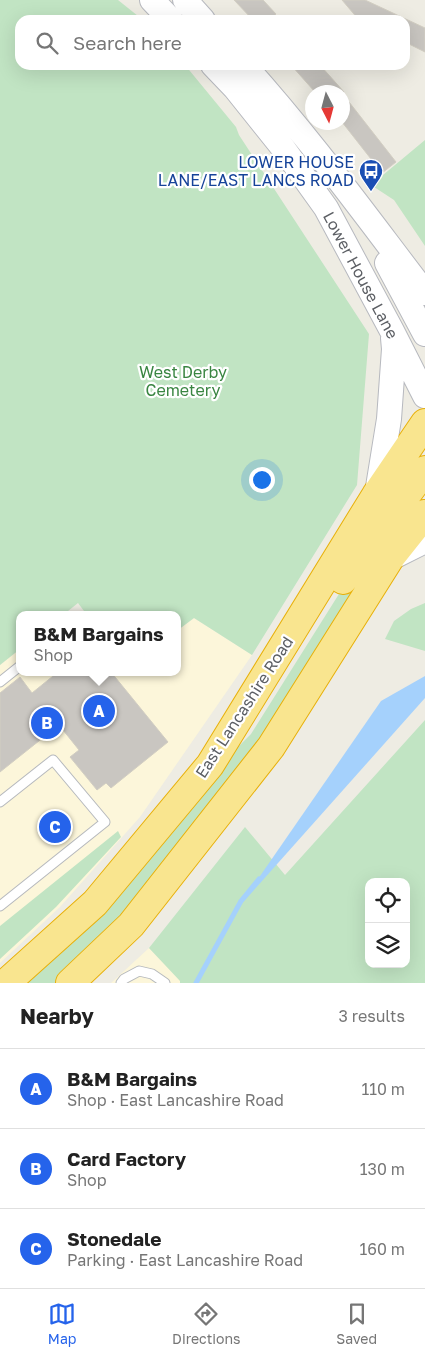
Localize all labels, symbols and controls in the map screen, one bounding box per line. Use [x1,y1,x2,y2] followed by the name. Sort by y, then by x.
[15,15,410,70] search box
[33,29,61,57] icon: search
[73,31,182,54] text: Search here
[305,85,350,130] north arrow
[158,152,354,190] place label: LOWER HOUSE LANE/EAST LANCS ROAD
[358,158,384,192] bus stop icon: LOWER HOUSE LANE/EAST LANCS ROAD
[319,208,403,342] street label: Lower House Lane
[139,362,227,400] park label: West Derby Cemetery
[249,467,275,493] your location
[16,611,181,676] popup
[33,622,164,645] text: B&M Bargains
[191,633,297,781] street label: East Lancashire Road
[33,645,73,665] text: Shop
[83,692,115,730] pin: A
[31,704,63,742] pin: B
[39,808,71,846] pin: C
[365,878,410,968] map controls
[365,878,410,923] button: locate
[365,923,410,968] button: layers
[20,1003,94,1029] text: Nearby
[338,1006,405,1026] text: 3 results
[67,1067,197,1090] text: B&M Bargains
[30,1079,42,1099] text: A
[361,1079,405,1099] text: 110 m
[67,1090,284,1110] text: Shop · East Lancashire Road
[67,1147,186,1170] text: Card Factory
[30,1159,42,1179] text: B
[360,1159,405,1179] text: 130 m
[67,1170,107,1190] text: Shop
[67,1227,161,1250] text: Stonedale
[30,1239,42,1259] text: C
[359,1239,405,1259] text: 160 m
[67,1250,303,1270] text: Parking · East Lancashire Road
[48,1300,76,1347] tab: Map
[172,1300,241,1347] tab: Directions
[336,1300,377,1347] tab: Saved

